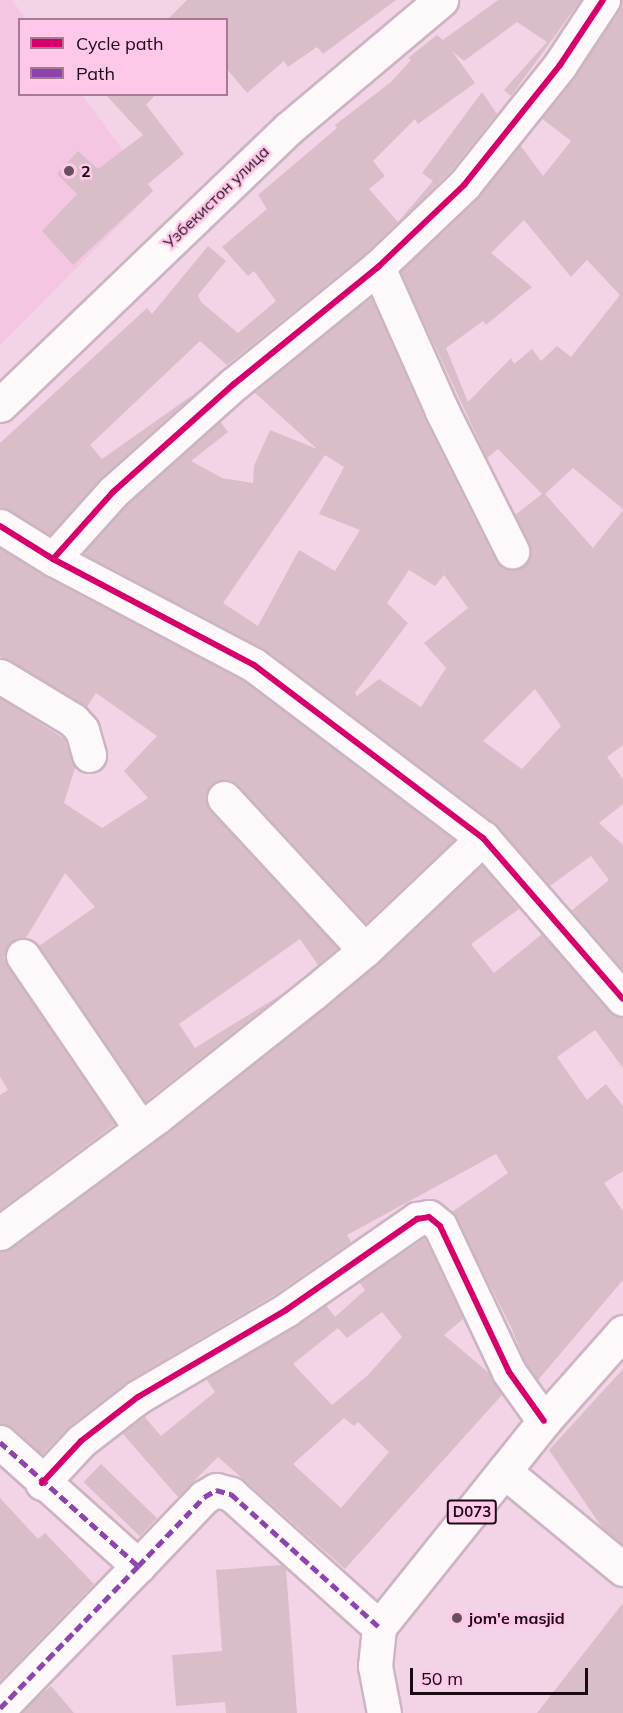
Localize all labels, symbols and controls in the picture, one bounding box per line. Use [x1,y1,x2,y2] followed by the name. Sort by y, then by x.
[18,18,228,96] legend
[76,32,163,55] text: Cycle path
[76,62,115,85] text: Path
[159,142,273,252] street label: Узбекистон улица
[81,161,91,181] place label: 2
[62,164,76,178] marker: 2
[446,1500,498,1524] road number: D073
[469,1608,565,1628] place label: jom'e masjid
[450,1611,464,1625] marker: jom'e masjid
[413,1656,592,1694] scale bar
[421,1667,463,1690] text: 50 m

